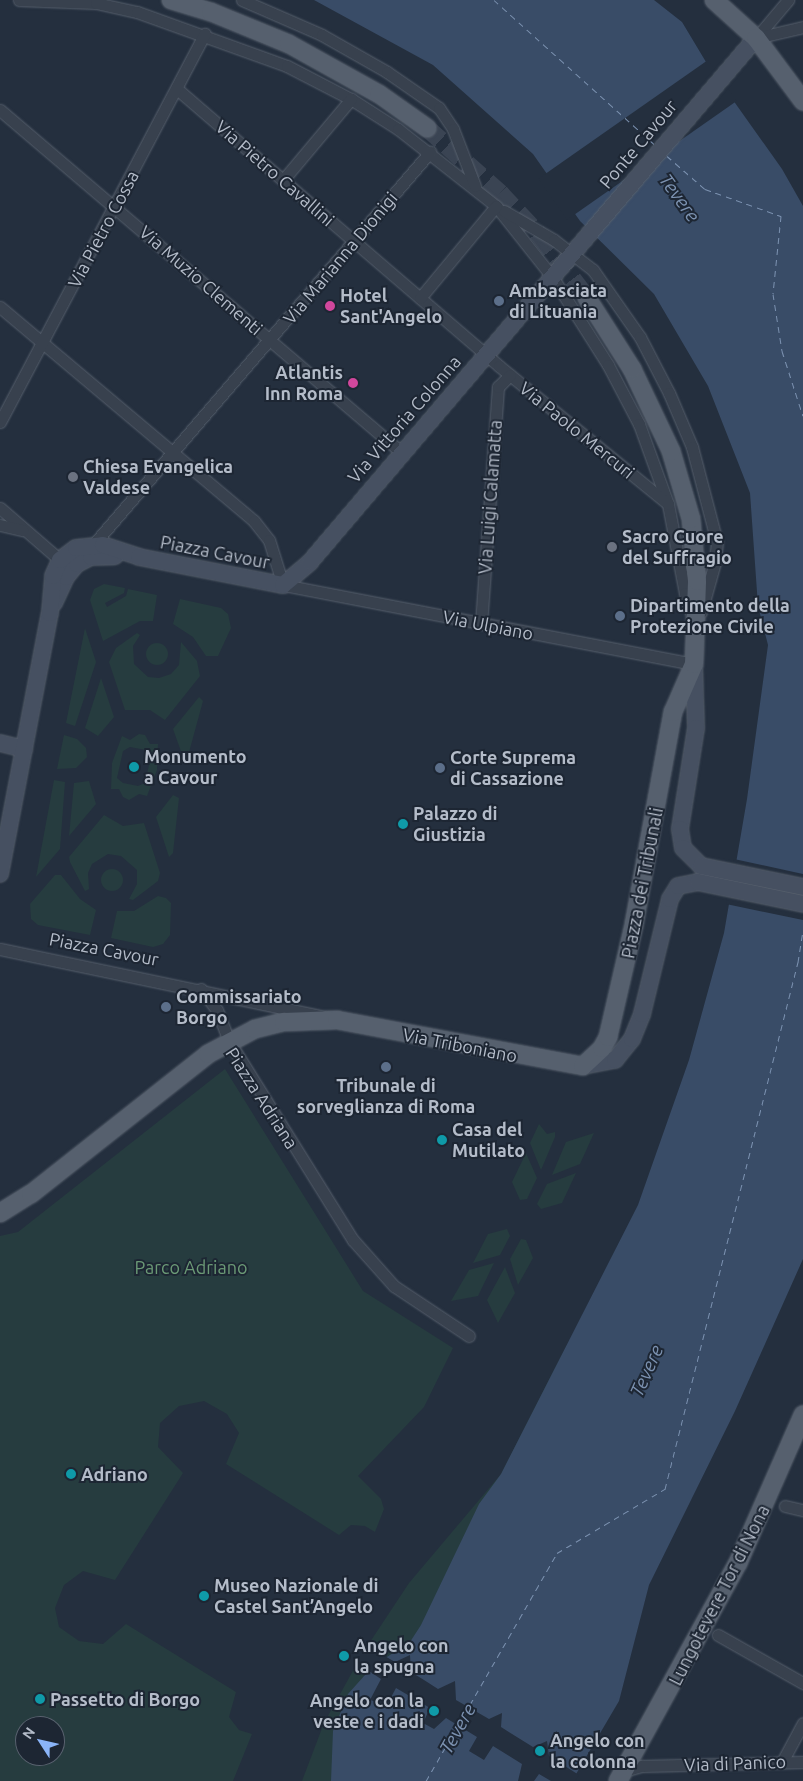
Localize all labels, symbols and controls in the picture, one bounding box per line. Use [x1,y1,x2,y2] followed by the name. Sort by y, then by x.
[595,95,681,193] street label: Ponte Cavour
[211,116,339,230] street label: Via Pietro Cavallini
[63,167,143,291] street label: Via Pietro Cossa
[654,169,704,227] water label: Tevere
[278,187,402,329] street label: Via Marianna Dionigi
[135,221,267,339] street label: Via Muzio Clementi
[509,280,607,322] place label: Ambasciata di Lituania
[340,285,442,328] place label: Hotel Sant'Angelo
[493,295,505,307] marker: Ambasciata di Lituania
[324,300,336,312] marker: Hotel Sant'Angelo
[343,351,465,487] street label: Via Vittoria Colonna
[265,362,343,404] place label: Atlantis Inn Roma
[347,377,359,389] marker: Atlantis Inn Roma
[515,377,639,483] street label: Via Paolo Mercuri
[474,419,506,575] street label: Via Luigi Calamatta
[83,456,233,498] place label: Chiesa Evangelica Valdese
[67,471,79,483] marker: Chiesa Evangelica Valdese
[622,526,732,568] place label: Sacro Cuore del Suffragio
[158,531,272,573] street label: Piazza Cavour
[606,541,618,553] marker: Sacro Cuore del Suffragio
[630,595,790,638] place label: Dipartimento della Protezione Civile
[441,606,535,644] street label: Via Ulpiano
[614,610,626,622] marker: Dipartimento della Protezione Civile
[144,746,247,789] place label: Monumento a Cavour
[450,747,576,790] place label: Corte Suprema di Cassazione
[128,761,140,773] marker: Monumento a Cavour
[434,762,446,774] marker: Corte Suprema di Cassazione
[413,803,498,846] place label: Palazzo di Giustizia
[617,806,667,960] street label: Piazza dei Tribunali
[397,818,409,830] marker: Palazzo di Giustizia
[47,928,161,970] street label: Piazza Cavour
[176,986,301,1028] place label: Commissariato Borgo
[160,1001,172,1013] marker: Commissariato Borgo
[401,1023,519,1067] street label: Via Triboniano
[221,1043,303,1153] street label: Piazza Adriana
[380,1061,392,1073] marker: Tribunale di sorveglianza di Roma
[297,1075,475,1118] place label: Tribunale di sorveglianza di Roma
[452,1119,525,1162] place label: Casa del Mutilato
[436,1134,448,1146] marker: Casa del Mutilato
[134,1256,248,1278] park label: Parco Adriano
[626,1342,668,1400] water label: Tevere
[81,1463,148,1485] place label: Adriano
[65,1468,77,1480] marker: Adriano
[664,1501,774,1689] street label: Lungotevere Tor di Nona
[214,1575,379,1618] place label: Museo Nazionale di Castel Sant’Angelo
[198,1590,210,1602] marker: Museo Nazionale di Castel Sant’Angelo
[354,1635,449,1678] place label: Angelo con la spugna
[338,1650,350,1662] marker: Angelo con la spugna
[50,1688,200,1710] place label: Passetto di Borgo
[310,1690,424,1732] place label: Angelo con la veste e i dadi
[34,1693,46,1705] marker: Passetto di Borgo
[435,1700,481,1758] water label: Tevere
[428,1705,440,1717] marker: Angelo con la veste e i dadi
[15,1716,65,1766] north arrow
[19,1724,38,1742] text: N
[550,1730,645,1772] place label: Angelo con la colonna
[534,1745,546,1757] marker: Angelo con la colonna
[684,1750,786,1776] street label: Via di Panico

